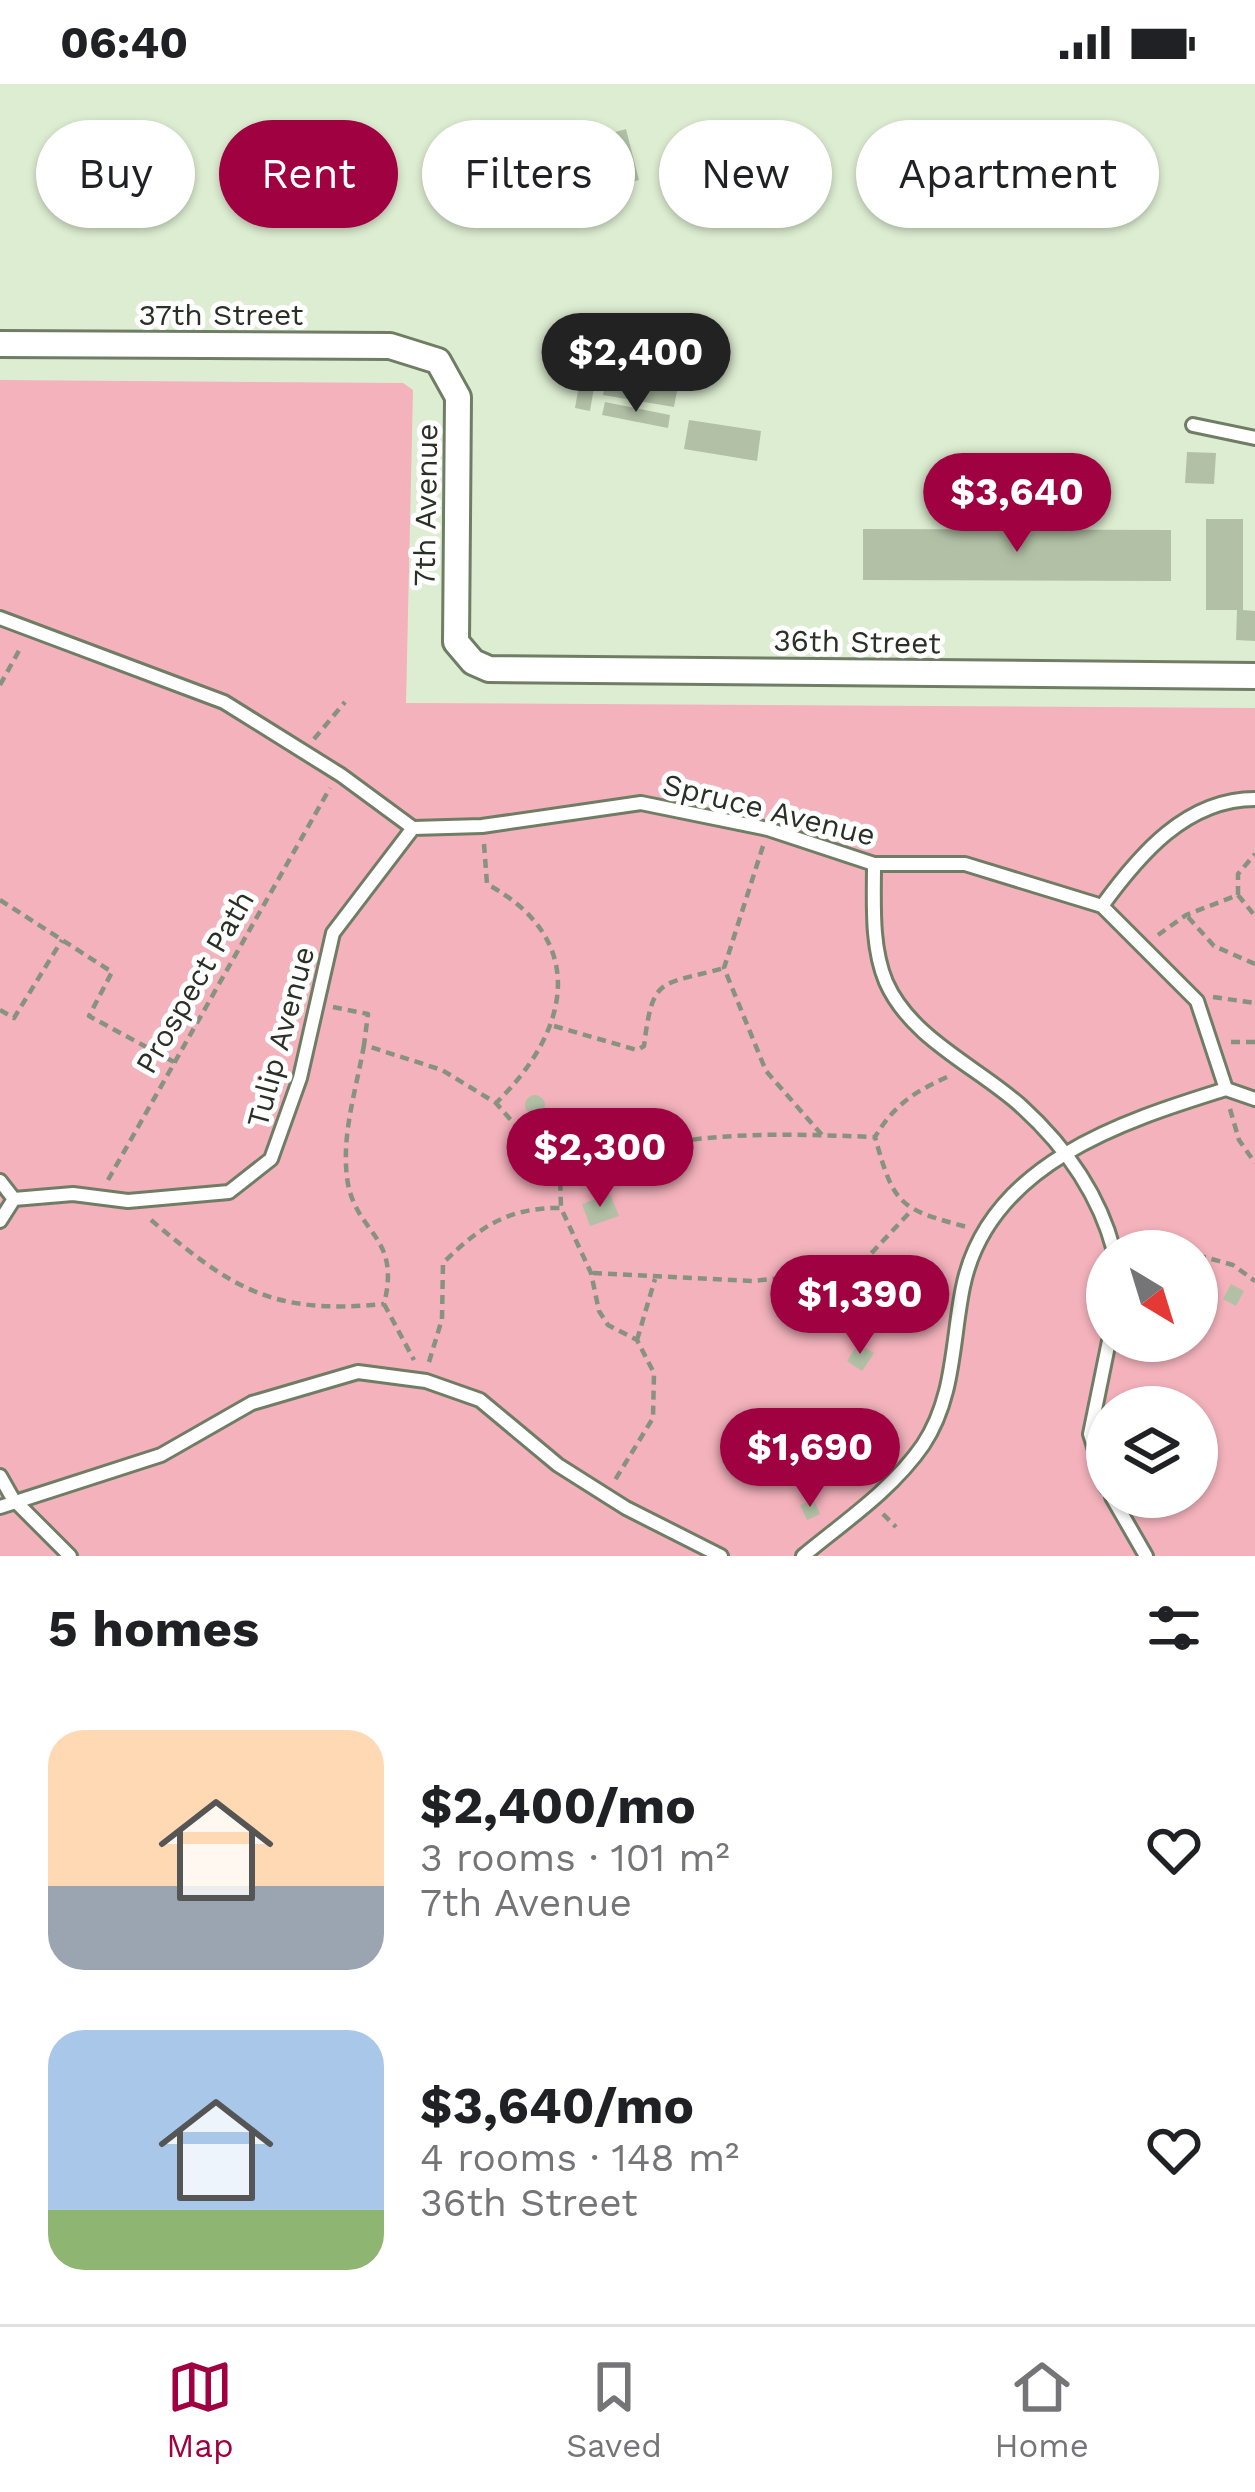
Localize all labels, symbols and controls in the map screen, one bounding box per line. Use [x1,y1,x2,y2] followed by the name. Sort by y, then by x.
[60,16,188,69] text: 06:40
[36,120,195,228] chip: Buy
[219,120,398,228] chip: Rent
[422,120,635,228] chip: Filters
[659,120,832,228] chip: New
[856,120,1159,228] chip: Apartment
[139,297,304,332] street label: 37th Street
[538,313,734,415] pin: $2,400
[569,329,703,374] text: $2,400
[407,423,444,587] street label: 7th Avenue
[919,453,1115,555] pin: $3,640
[950,469,1084,514] text: $3,640
[773,623,941,660] street label: 36th Street
[659,766,879,853] street label: Spruce Avenue
[128,884,261,1079] street label: Prospect Path
[240,943,321,1131] street label: Tulip Avenue
[502,1108,698,1210] pin: $2,300
[534,1124,666,1169] text: $2,300
[1086,1230,1218,1362] north arrow
[1086,1230,1218,1518] map controls
[762,1255,958,1357] pin: $1,390
[797,1271,923,1316] text: $1,390
[1086,1386,1218,1518] button: layers
[712,1408,908,1510] pin: $1,690
[747,1424,873,1469] text: $1,690
[1141,1595,1207,1661] icon: filters
[48,1599,259,1658] text: 5 homes
[420,1776,696,1835] text: $2,400/mo
[144,1778,288,1922] icon: home
[1141,1817,1207,1883] icon: heart
[420,1835,730,1880] text: 3 rooms · 101 m²
[420,1880,632,1925] text: 7th Avenue
[420,2076,694,2135] text: $3,640/mo
[144,2078,288,2222] icon: home
[1141,2117,1207,2183] icon: heart
[420,2135,739,2180] text: 4 rooms · 148 m²
[420,2180,638,2225] text: 36th Street
[166,2354,234,2465] tab: Map
[566,2354,662,2465] tab: Saved
[994,2354,1089,2465] tab: Home

